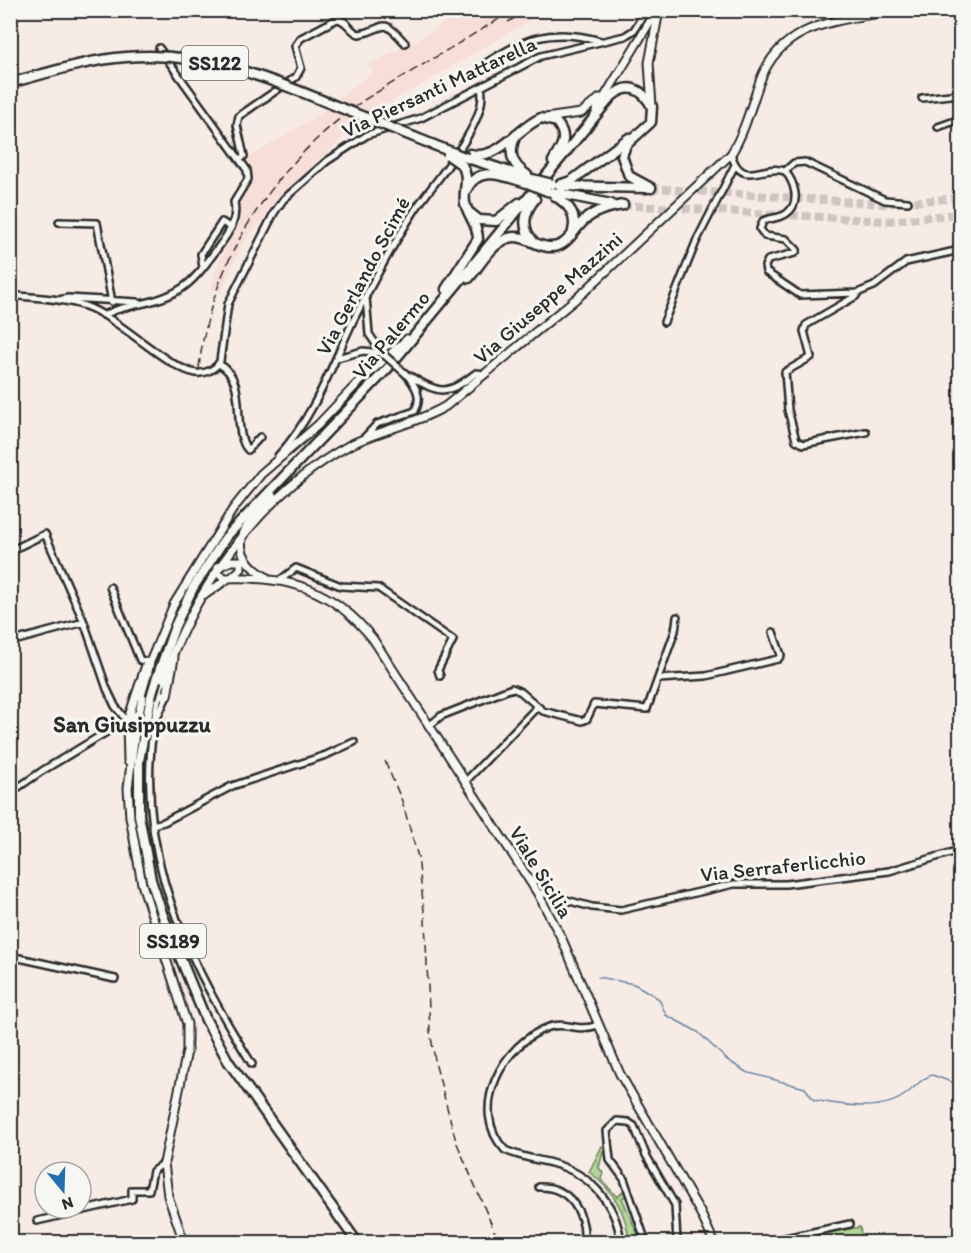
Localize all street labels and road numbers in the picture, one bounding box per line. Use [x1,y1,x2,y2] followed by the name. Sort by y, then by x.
[337,30,540,143] street label: Via Piersanti Mattarella
[182,46,248,80] road number: SS122
[310,192,415,359] street label: Via Gerlando Scimé
[468,226,627,369] street label: Via Giuseppe Mazzini
[346,285,435,384] street label: Via Palermo
[504,821,579,922] street label: Viale Sicilia
[699,844,867,887] street label: Via Serraferlicchio
[140,924,206,958] road number: SS189

